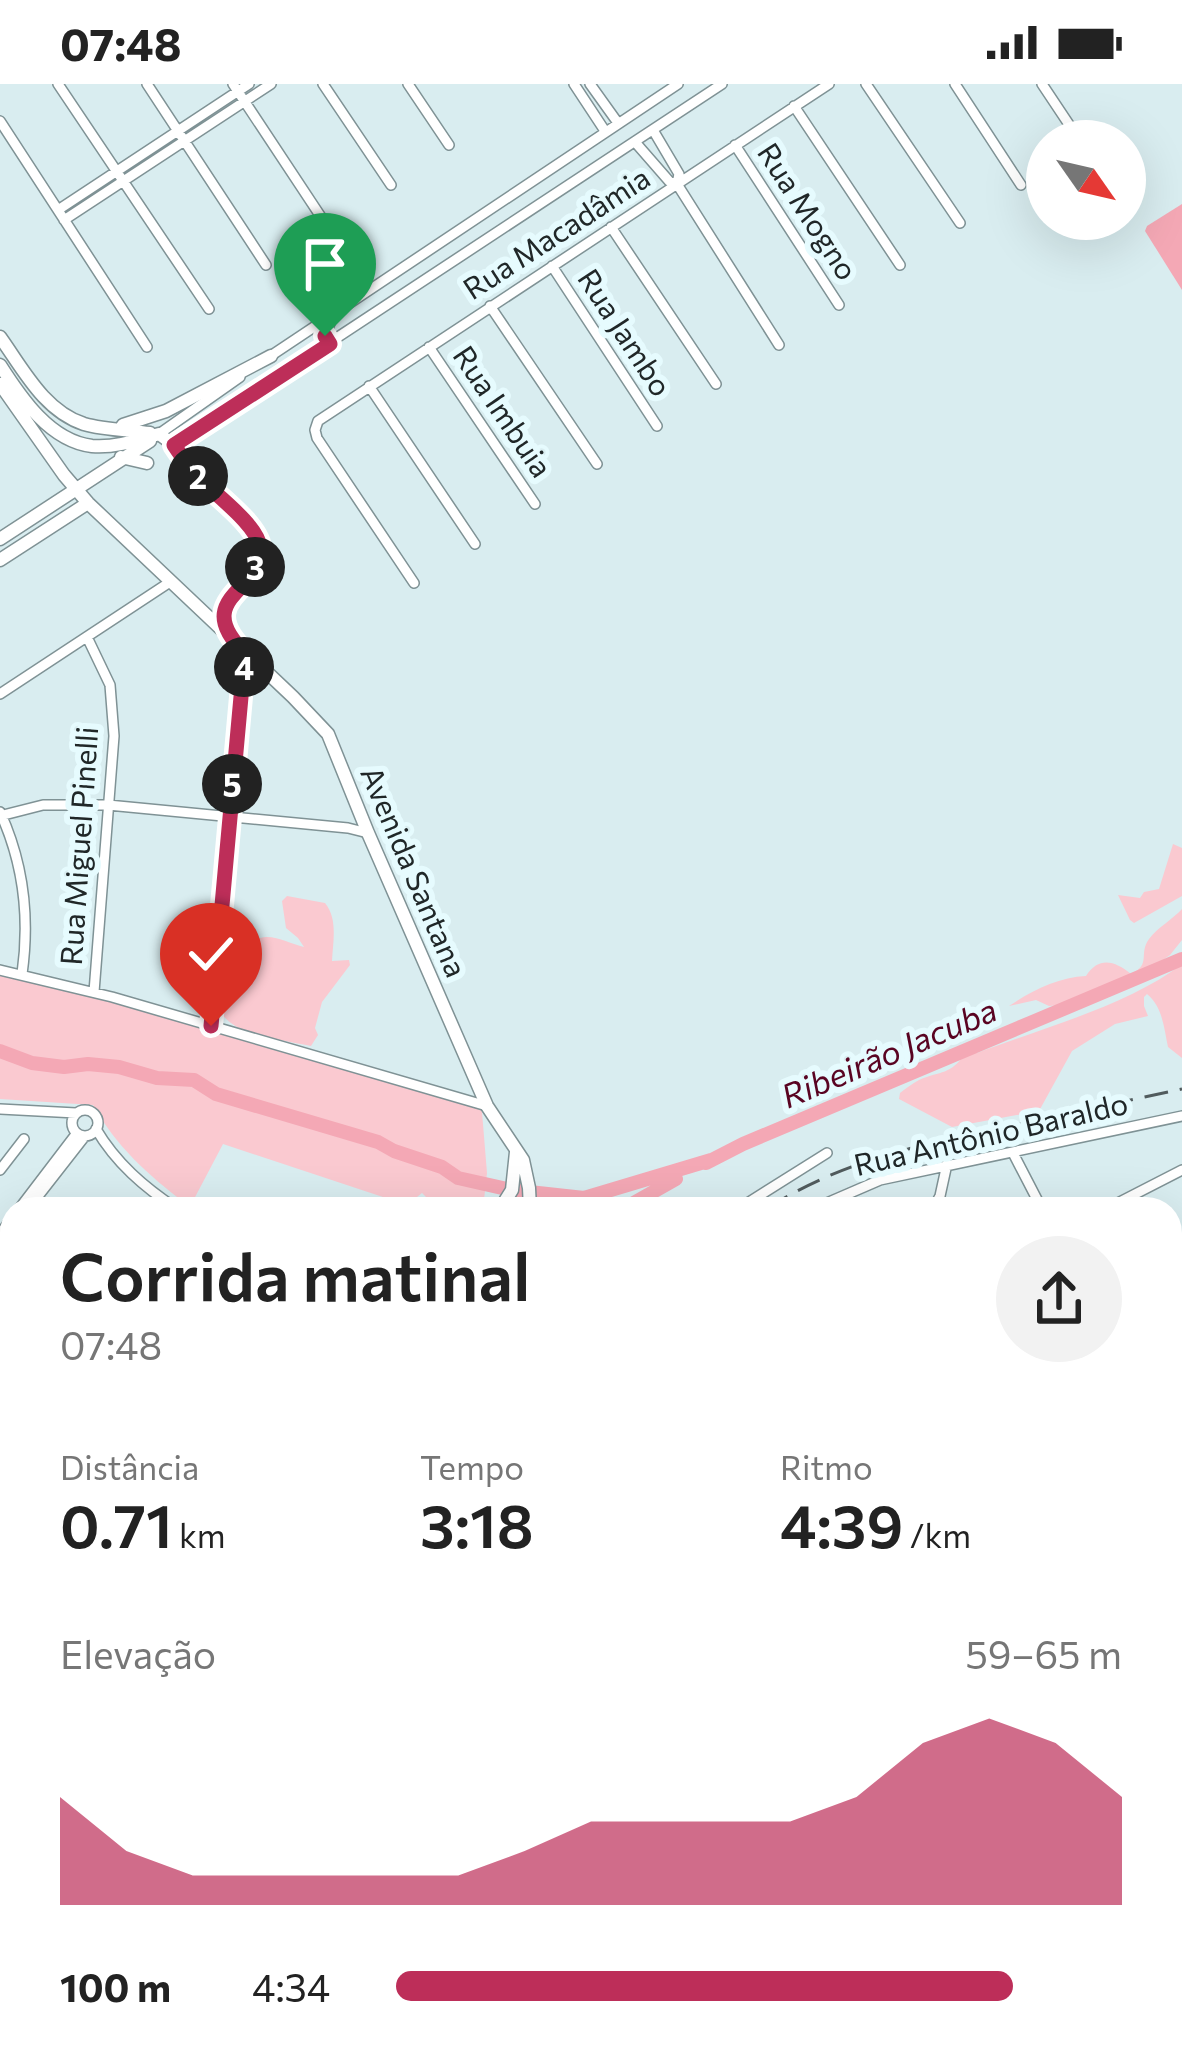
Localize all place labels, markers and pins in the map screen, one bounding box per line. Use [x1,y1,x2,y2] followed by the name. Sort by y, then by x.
[274,213,376,336] pin
[168,446,228,506] pin: 2
[225,537,285,597] pin: 3
[214,637,274,697] pin: 4
[202,754,262,814] pin: 5
[160,903,262,1026] pin

